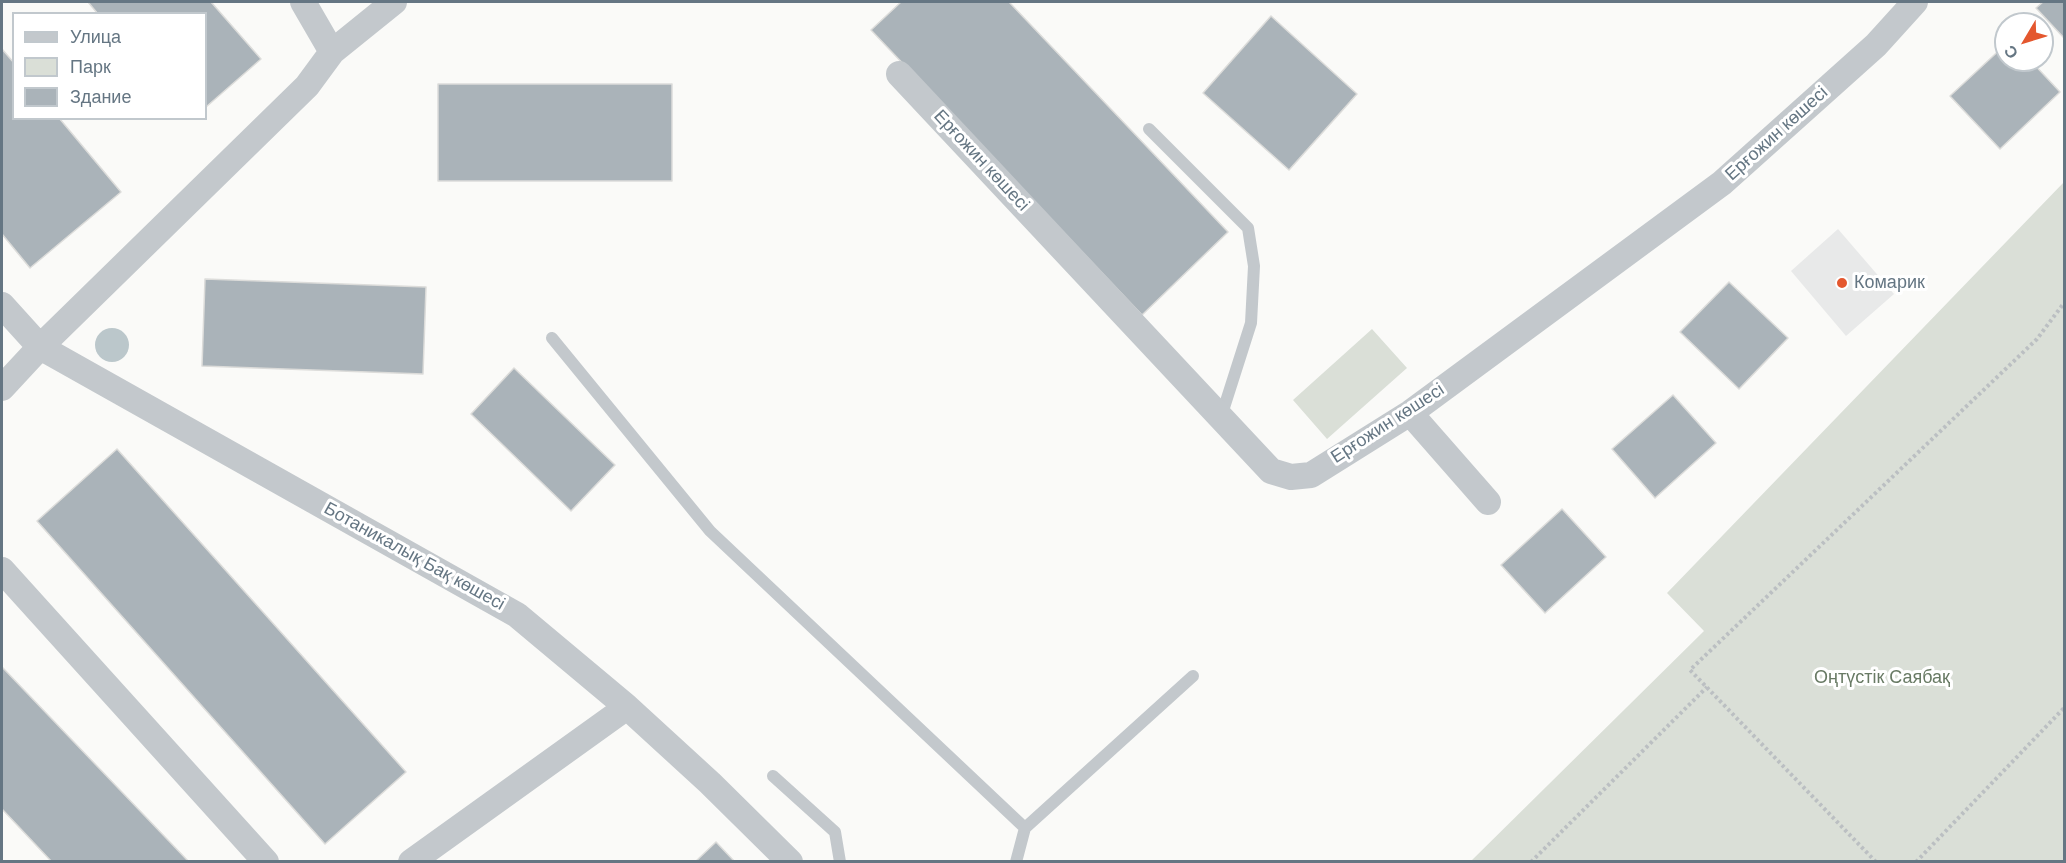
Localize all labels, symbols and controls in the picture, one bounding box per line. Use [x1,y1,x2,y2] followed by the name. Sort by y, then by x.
[12,12,207,120] legend
[1994,12,2054,72] north arrow
[70,25,121,49] text: Улица
[1999,41,2023,63] text: С
[70,55,111,79] text: Парк
[1721,82,1833,186] street label: Ерғожин көшесі
[70,85,131,109] text: Здание
[929,106,1033,216] street label: Ерғожин көшесі
[1854,272,1925,294] place label: Комарик
[1835,276,1849,290] marker: Комарик
[1327,379,1449,469] street label: Ерғожин көшесі
[320,498,508,616] street label: Ботаникалық Бақ көшесі
[1814,667,1950,689] park label: Оңтүстік Саябақ

